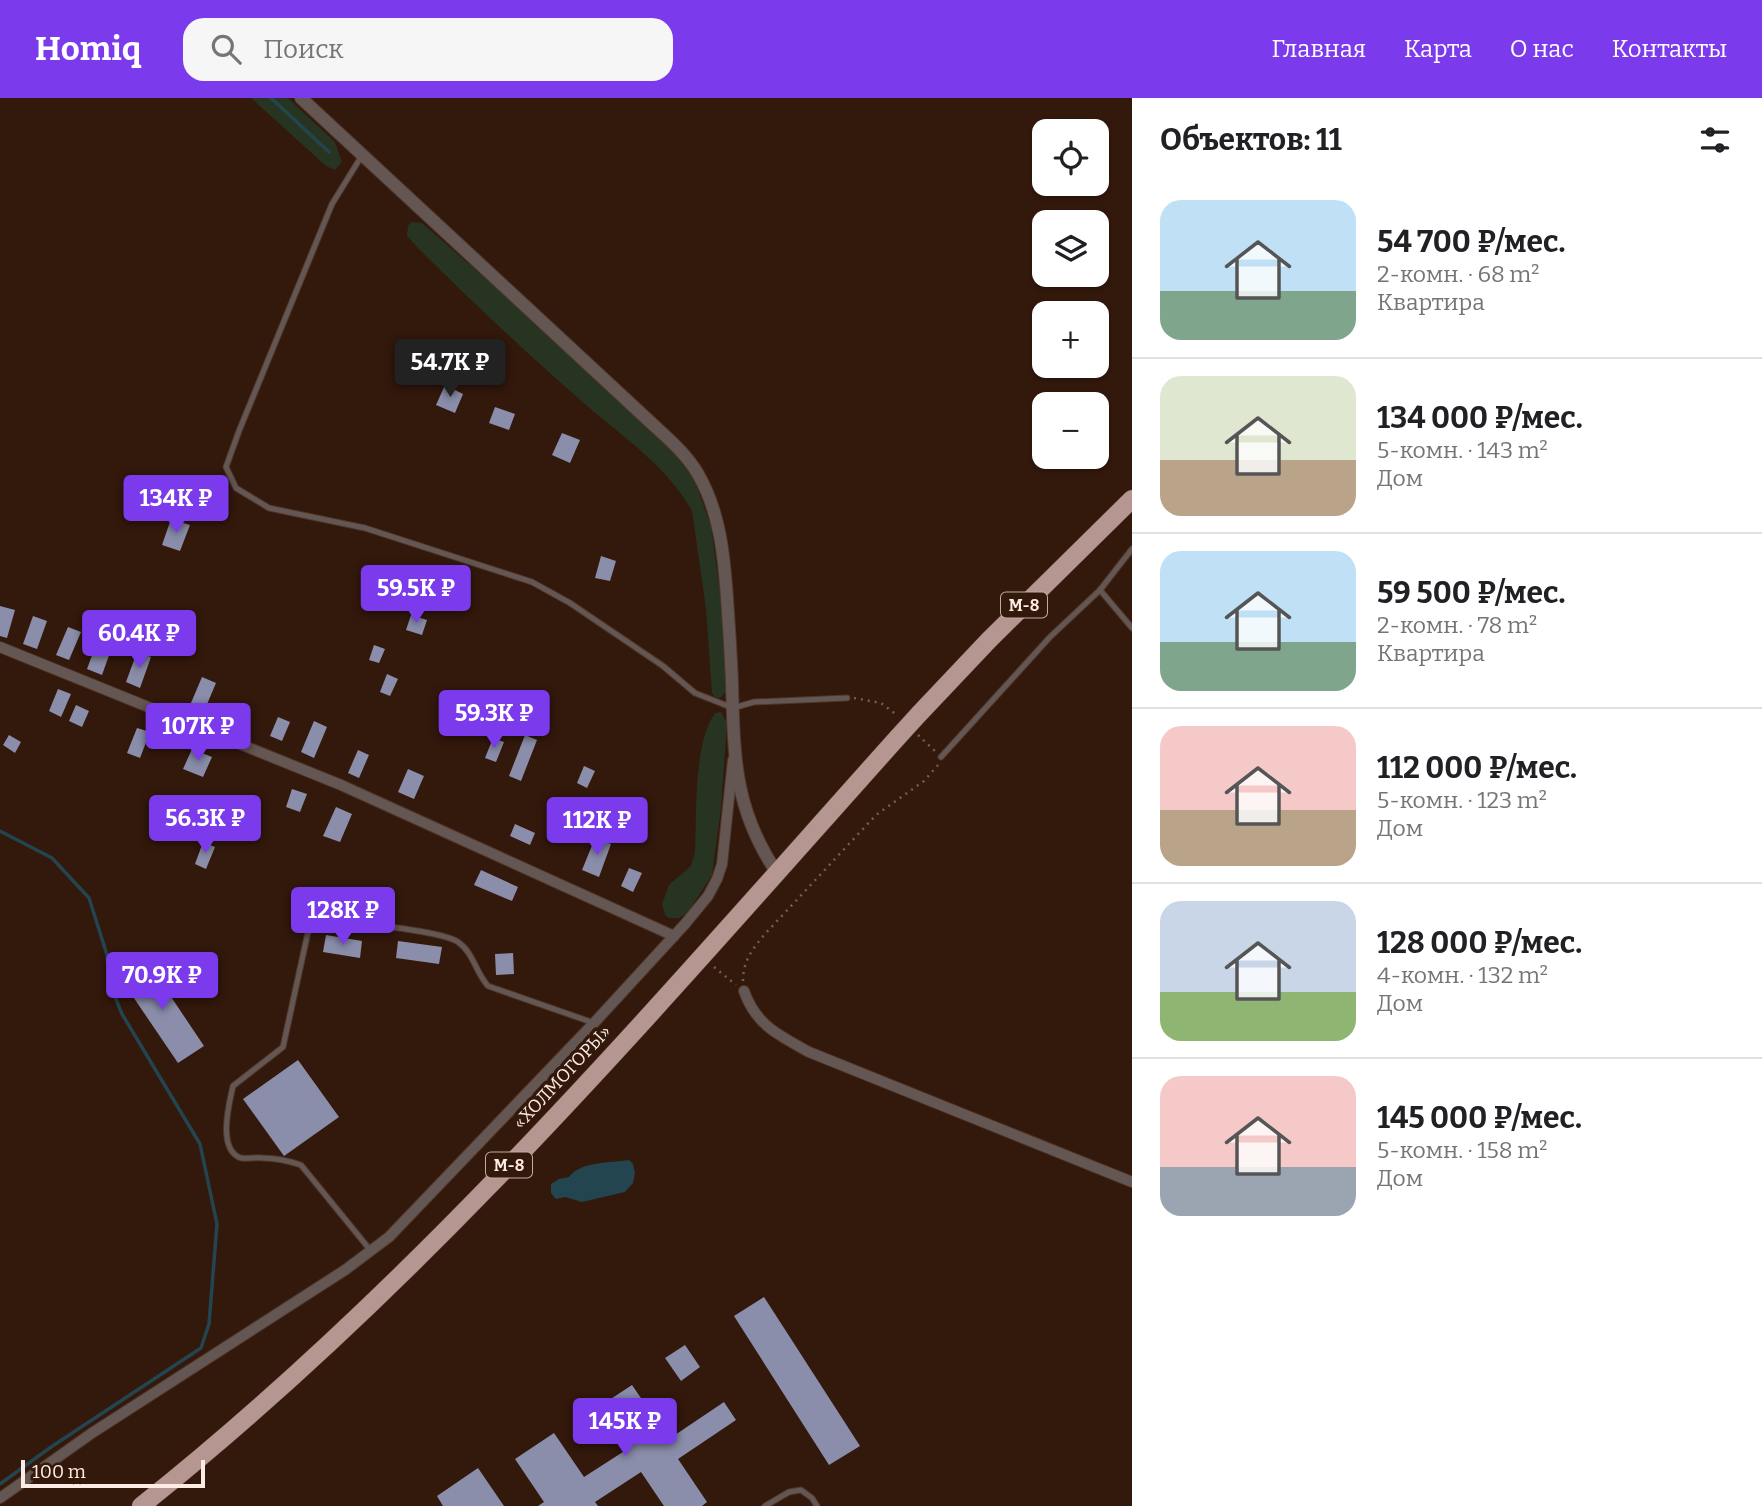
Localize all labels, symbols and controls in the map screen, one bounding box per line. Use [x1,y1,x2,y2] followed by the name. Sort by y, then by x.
[183,18,673,81] search box
[35,29,141,69] text: Homiq
[207,30,245,68] icon: search
[263,34,343,65] text: Поиск
[1271,35,1366,63] text: Главная
[1404,35,1472,63] text: Карта
[1510,35,1574,63] text: О нас
[1612,35,1727,63] text: Контакты
[1032,119,1109,469] map controls
[1032,119,1109,196] button: locate
[1696,121,1734,159] icon: filters
[1160,122,1342,158] text: Объектов: 11
[1032,210,1109,287] button: layers
[1377,224,1566,260] text: 54 700 ₽/мес.
[1216,228,1300,312] icon: home
[1377,260,1539,288] text: 2-комн. · 68 m²
[1377,288,1485,316] text: Квартира
[1032,301,1109,378] button: +
[385,340,515,399] pin: 54.7K ₽
[411,348,489,376] text: 54.7K ₽
[1032,392,1109,469] button: −
[1377,400,1583,436] text: 134 000 ₽/мес.
[1216,404,1300,488] icon: home
[1377,436,1548,464] text: 5-комн. · 143 m²
[1377,464,1423,492] text: Дом
[119,476,233,535] pin: 134K ₽
[140,484,212,512] text: 134K ₽
[351,566,481,625] pin: 59.5K ₽
[377,574,455,602] text: 59.5K ₽
[1377,575,1566,611] text: 59 500 ₽/мес.
[1216,579,1300,663] icon: home
[1001,592,1047,618] road number: М-8
[74,610,204,670] pin: 60.4K ₽
[1377,611,1537,639] text: 2-комн. · 78 m²
[98,619,180,647] text: 60.4K ₽
[1377,639,1485,667] text: Квартира
[429,690,559,750] pin: 59.3K ₽
[455,699,533,727] text: 59.3K ₽
[141,704,255,763] pin: 107K ₽
[162,712,234,740] text: 107K ₽
[1377,750,1577,786] text: 112 000 ₽/мес.
[1216,754,1300,838] icon: home
[1377,786,1547,814] text: 5-комн. · 123 m²
[140,796,270,855] pin: 56.3K ₽
[540,798,654,857] pin: 112K ₽
[165,804,245,832] text: 56.3K ₽
[563,806,631,834] text: 112K ₽
[1377,814,1423,842] text: Дом
[286,888,400,947] pin: 128K ₽
[307,896,379,924] text: 128K ₽
[1377,925,1582,961] text: 128 000 ₽/мес.
[1216,929,1300,1013] icon: home
[97,953,227,1012] pin: 70.9K ₽
[122,961,202,989] text: 70.9K ₽
[1377,961,1548,989] text: 4-комн. · 132 m²
[1377,989,1423,1017] text: Дом
[508,1021,616,1133] street label: «ХОЛМОГОРЫ»
[1377,1100,1582,1136] text: 145 000 ₽/мес.
[1216,1104,1300,1188] icon: home
[1377,1136,1547,1164] text: 5-комн. · 158 m²
[486,1152,532,1177] road number: М-8
[1377,1164,1423,1192] text: Дом
[568,1398,682,1458] pin: 145K ₽
[589,1407,661,1435] text: 145K ₽
[21,1457,205,1489] scale bar
[32,1460,86,1483] text: 100 m

